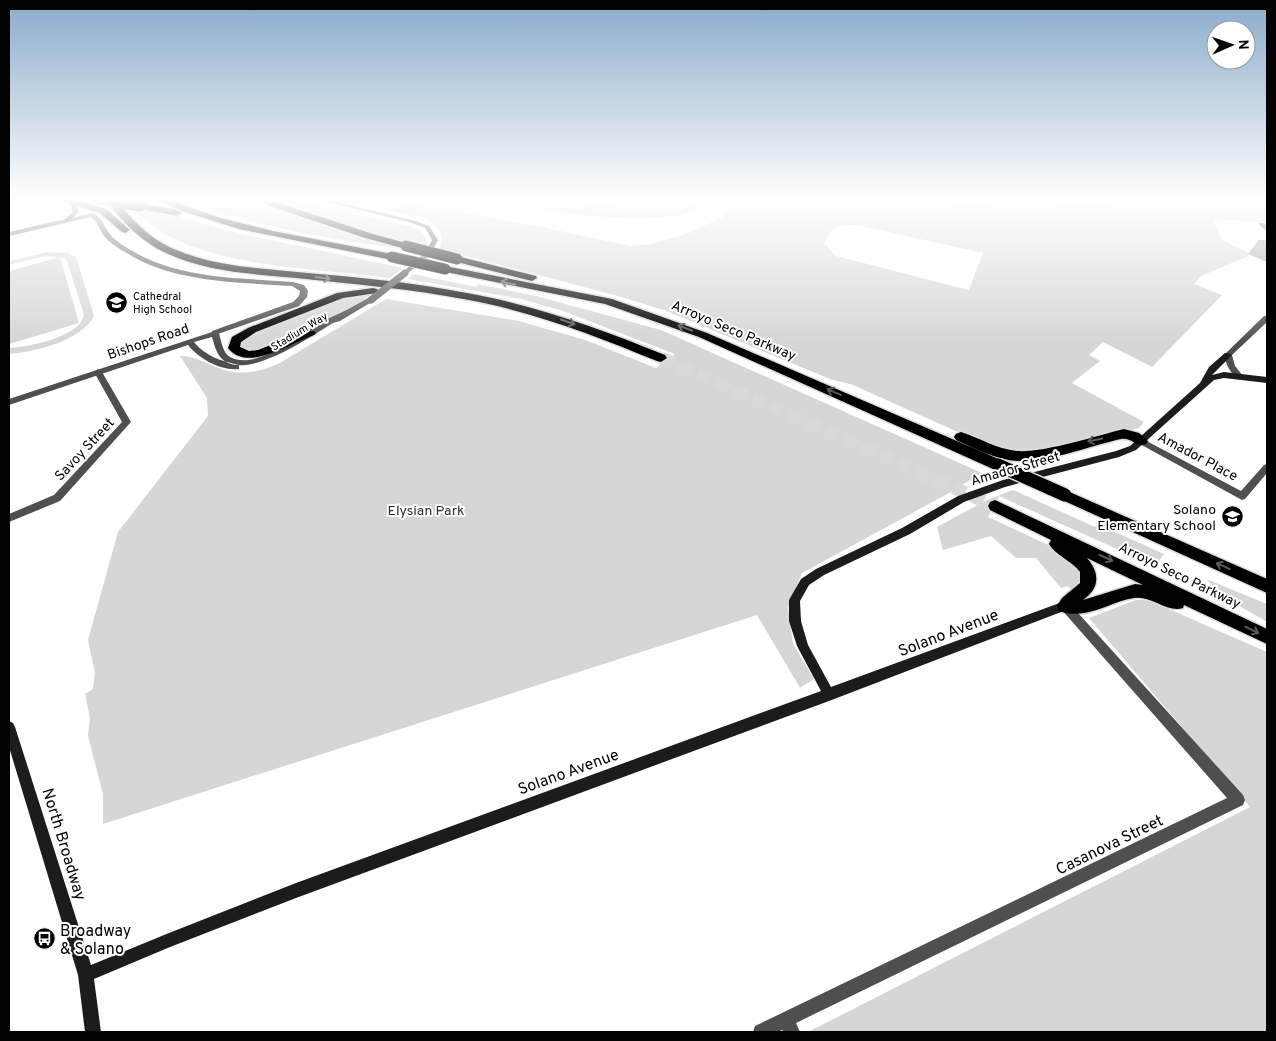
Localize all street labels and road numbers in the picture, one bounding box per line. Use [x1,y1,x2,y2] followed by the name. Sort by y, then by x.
[669,297,798,365] street label: Arroyo Seco Parkway
[268,309,331,354] street label: Stadium Way
[105,321,192,364] street label: Bishops Road
[52,415,119,485] street label: Savoy Street
[1154,429,1240,486] street label: Amador Place
[969,449,1062,490] street label: Amador Street
[1116,539,1243,613] street label: Arroyo Seco Parkway
[896,606,1002,662] street label: Solano Avenue
[516,745,622,800] street label: Solano Avenue
[37,786,90,903] street label: North Broadway
[1053,811,1167,880] street label: Casanova Street

